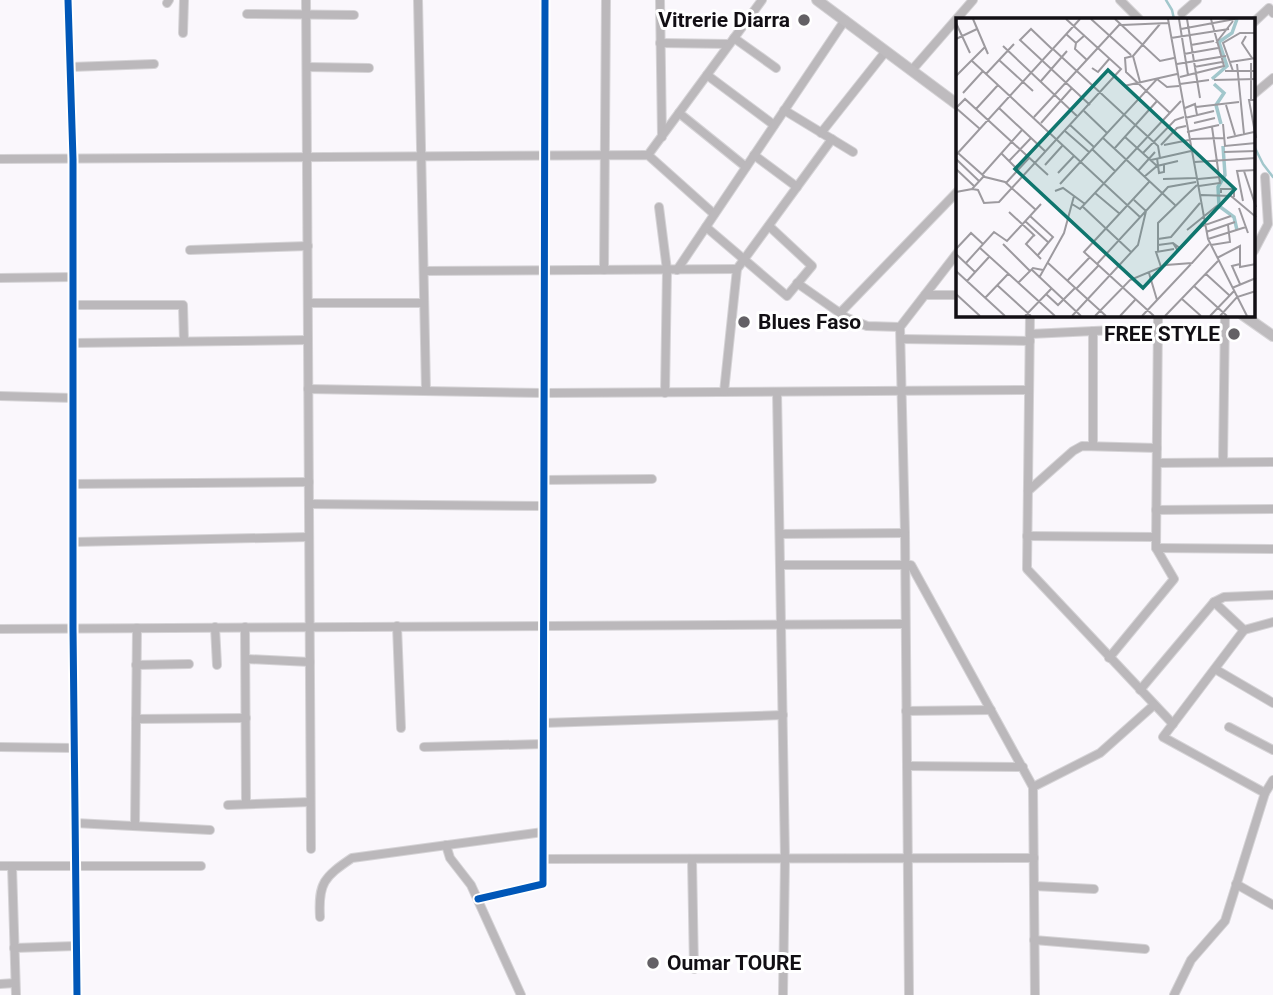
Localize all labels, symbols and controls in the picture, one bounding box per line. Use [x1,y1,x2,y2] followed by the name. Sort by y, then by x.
[658,8,790,32] place label: Vitrerie Diarra
[796,12,812,28] marker: Vitrerie Diarra
[956,18,1256,317] inset map
[758,310,861,334] place label: Blues Faso
[736,314,752,330] marker: Blues Faso
[1104,322,1220,346] place label: FREE STYLE
[1226,326,1242,342] marker: FREE STYLE
[667,951,802,975] place label: Oumar TOURE
[645,955,661,971] marker: Oumar TOURE

